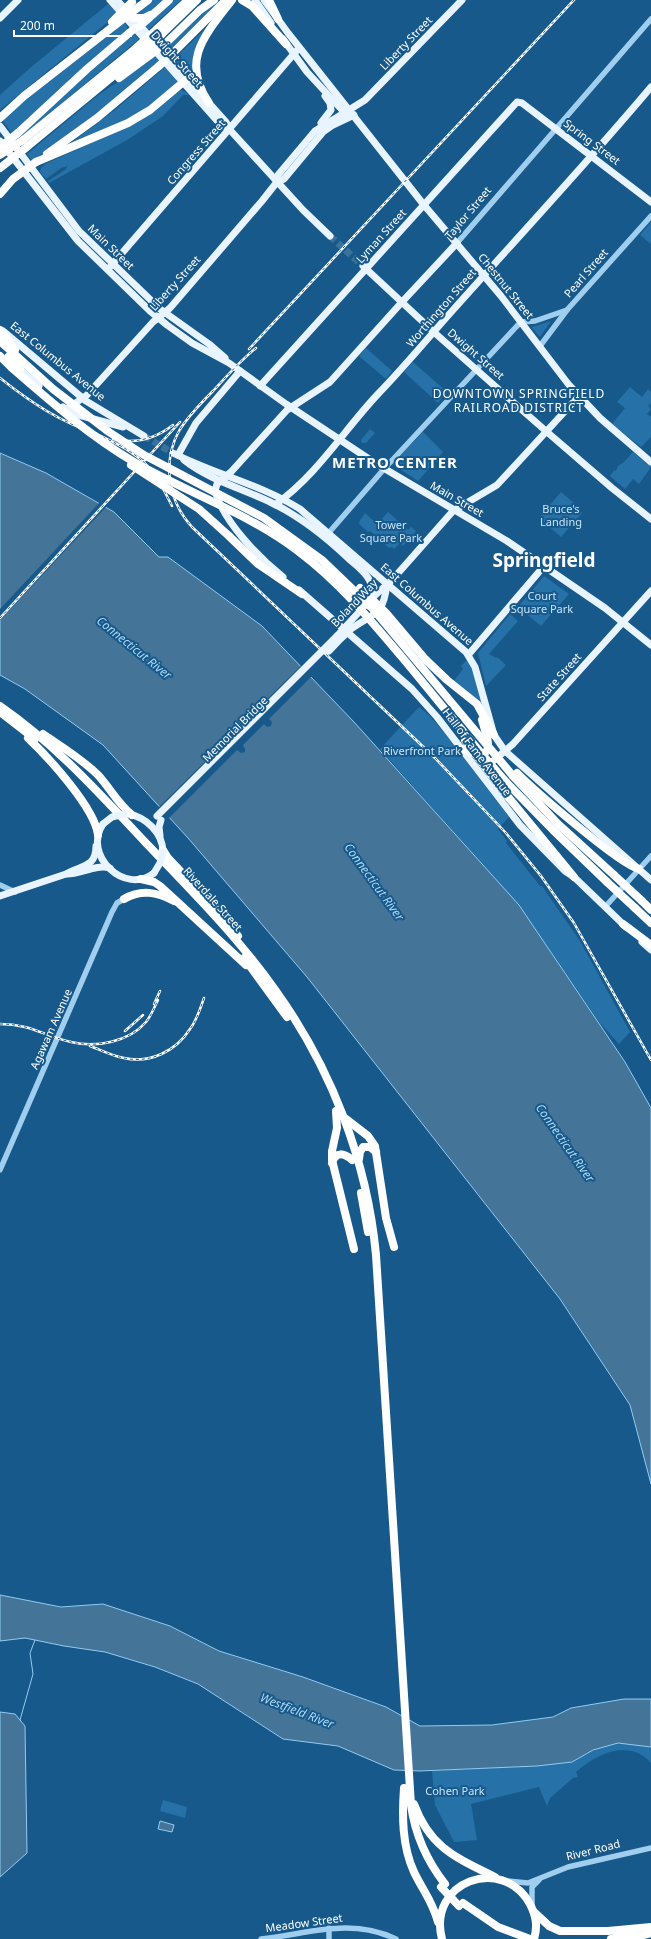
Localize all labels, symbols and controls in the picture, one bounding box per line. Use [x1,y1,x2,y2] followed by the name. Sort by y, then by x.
[14,12,131,38] scale bar
[376,13,435,73] street label: Liberty Street
[20,17,55,34] text: 200 m
[148,27,207,90] street label: Dwight Street
[561,115,624,168] street label: Spring Street
[163,116,228,187] street label: Congress Street
[441,183,494,242] street label: Taylor Street
[352,205,409,266] street label: Lyman Street
[85,221,138,273] street label: Main Street
[560,245,611,300] street label: Pearl Street
[475,250,538,322] street label: Chestnut Street
[146,252,203,313] street label: Liberty Street
[402,265,479,350] street label: Worthington Street
[8,318,109,404] street label: East Columbus Avenue
[445,325,508,382] street label: Dwight Street
[433,385,605,416] district label: DOWNTOWN SPRINGFIELD RAILROAD DISTRICT
[332,452,458,472] district label: METRO CENTER
[428,477,487,520] street label: Main Street
[540,501,582,529] park label: Bruce's Landing
[360,517,422,545] park label: Tower Square Park
[492,547,596,573] district label: Springfield
[378,559,477,648] street label: East Columbus Avenue
[327,575,381,630] street label: Boland Way
[511,588,573,616] park label: Court Square Park
[93,612,176,684] water label: Connecticut River
[533,649,584,704] street label: State Street
[199,693,271,765] street label: Memorial Bridge
[440,705,515,799] street label: Hall of Fame Avenue
[383,743,461,758] park label: Riverfront Park
[340,839,409,925] water label: Connecticut River
[181,863,246,934] street label: Riverdale Street
[26,986,75,1071] street label: Agawam Avenue
[532,1100,599,1186] water label: Connecticut River
[258,1689,338,1733] water label: Westfield River
[425,1783,485,1798] park label: Cohen Park
[564,1836,622,1863] street label: River Road
[264,1910,344,1935] street label: Meadow Street

